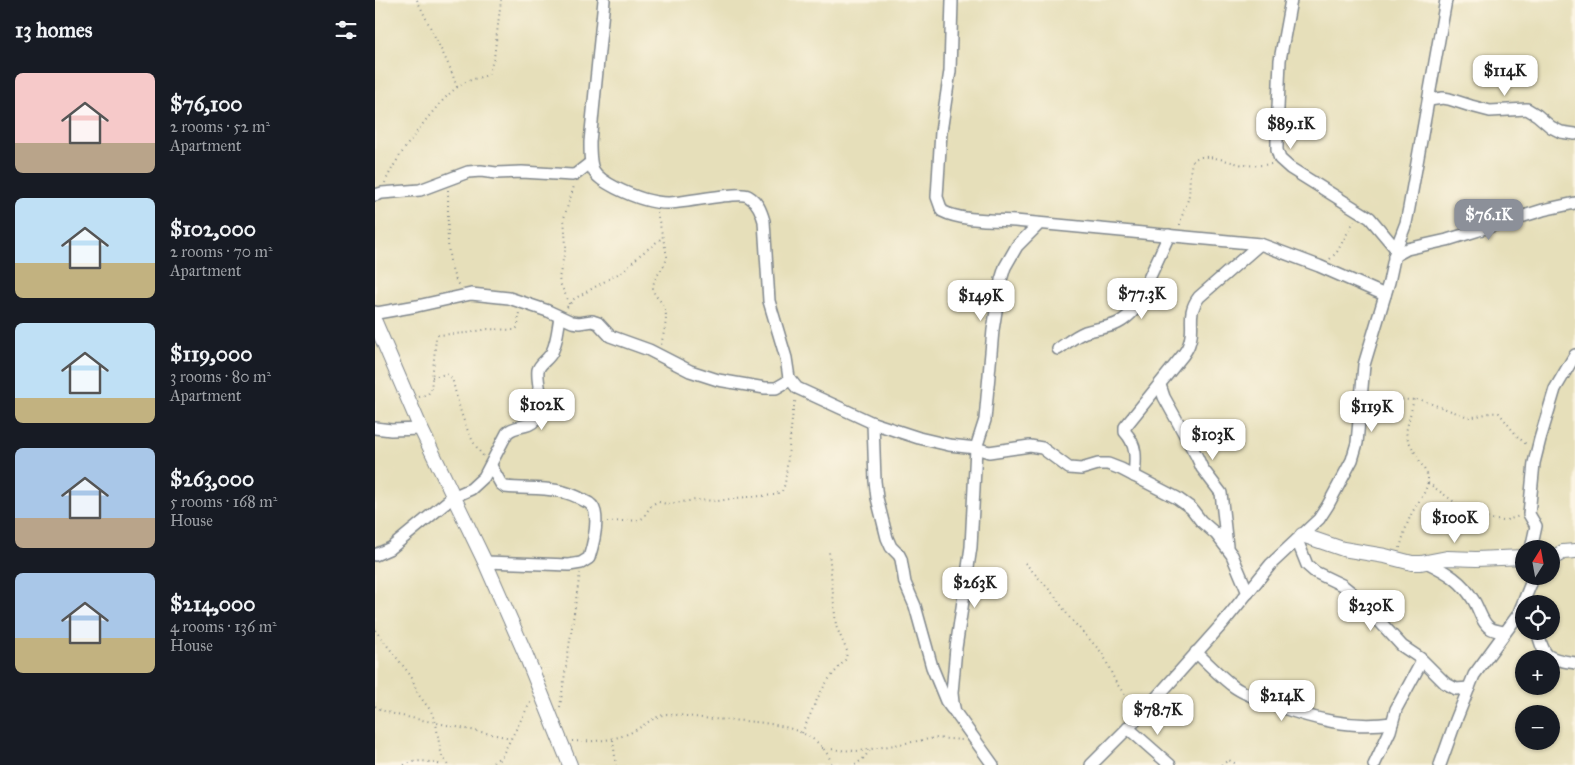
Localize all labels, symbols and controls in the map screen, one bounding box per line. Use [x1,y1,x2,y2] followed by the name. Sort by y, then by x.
[332,16,360,44] icon: filters
[15,17,92,43] text: 13 homes
[1470,54,1540,97] pin: $114K
[1484,61,1526,80] text: $114K
[170,91,243,117] text: $76,100
[55,93,115,153] icon: home
[1250,108,1332,150] pin: $89.1K
[1267,114,1315,133] text: $89.1K
[170,117,270,136] text: 2 rooms · 52 m²
[170,136,242,155] text: Apartment
[1448,198,1530,241] pin: $76.1K
[1465,205,1513,224] text: $76.1K
[170,216,256,242] text: $102,000
[55,218,115,278] icon: home
[170,242,273,261] text: 2 rooms · 70 m²
[170,261,242,280] text: Apartment
[1101,278,1183,320] pin: $77.3K
[946,280,1016,322] pin: $149K
[1118,284,1166,303] text: $77.3K
[959,286,1003,305] text: $149K
[170,341,252,367] text: $119,000
[55,343,115,403] icon: home
[170,367,271,386] text: 3 rooms · 80 m²
[170,386,242,405] text: Apartment
[507,388,577,431] pin: $102K
[1337,390,1407,433] pin: $119K
[520,395,564,414] text: $102K
[1351,397,1393,416] text: $119K
[1178,418,1248,461] pin: $103K
[1192,425,1234,444] text: $103K
[170,466,254,492] text: $263,000
[55,468,115,528] icon: home
[170,492,277,511] text: 5 rooms · 168 m²
[1420,502,1490,544] pin: $100K
[1432,508,1478,527] text: $100K
[170,511,213,530] text: House
[1515,540,1560,585] north arrow
[1515,540,1560,750] map controls
[940,566,1010,609] pin: $263K
[953,573,997,592] text: $263K
[1336,590,1406,632] pin: $230K
[170,591,256,617] text: $214,000
[55,593,115,653] icon: home
[1515,595,1560,640] button: locate
[1349,596,1393,615] text: $230K
[170,617,277,636] text: 4 rooms · 136 m²
[170,636,213,655] text: House
[1515,650,1560,695] button: +
[1247,680,1317,722] pin: $214K
[1260,686,1304,705] text: $214K
[1117,694,1199,736] pin: $78.7K
[1134,700,1182,719] text: $78.7K
[1515,705,1560,750] button: −

